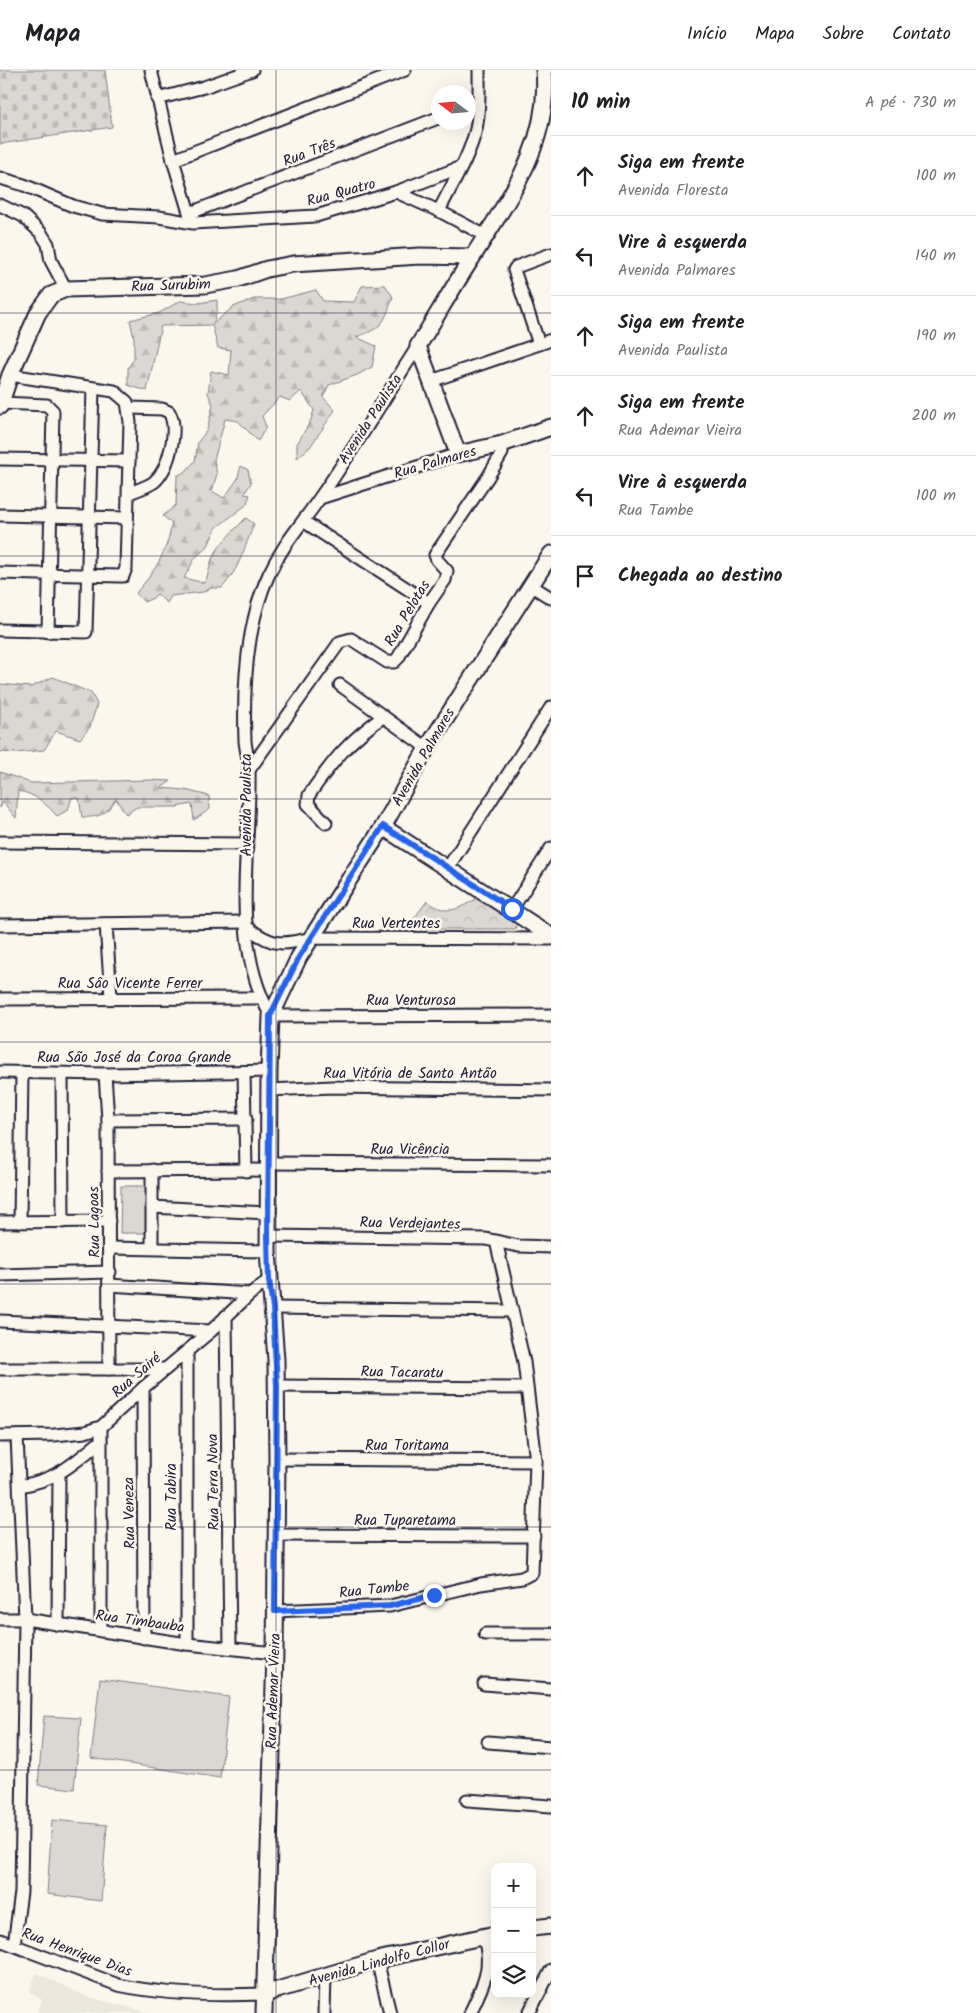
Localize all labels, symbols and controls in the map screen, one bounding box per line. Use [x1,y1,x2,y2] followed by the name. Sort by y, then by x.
[25,15,81,54] text: Mapa
[687,20,727,49] text: Início
[755,20,795,49] text: Mapa
[823,20,864,49] text: Sobre
[892,20,951,49] text: Contato
[431,85,476,130] north arrow
[571,86,631,119] text: 10 min
[865,90,956,115] text: A pé · 730 m
[279,132,340,174] street label: Rua Três
[618,148,745,178] text: Siga em frente
[571,162,599,190] icon: ahead
[916,163,956,188] text: 100 m
[304,172,379,214] street label: Rua Quatro
[618,178,728,203] text: Avenida Floresta
[618,228,747,258] text: Vire à esquerda
[571,242,599,270] icon: left
[915,243,956,268] text: 140 m
[618,258,736,283] text: Avenida Palmares
[131,273,211,299] street label: Rua Surubim
[618,308,745,338] text: Siga em frente
[571,322,599,350] icon: ahead
[916,323,956,348] text: 190 m
[618,338,728,363] text: Avenida Paulista
[333,370,409,469] street label: Avenida Paulista
[618,388,745,418] text: Siga em frente
[571,402,599,430] icon: ahead
[912,403,956,428] text: 200 m
[618,418,742,443] text: Rua Ademar Vieira
[391,440,480,486] street label: Rua Palmares
[618,468,747,498] text: Vire à esquerda
[571,482,599,510] icon: left
[916,483,956,508] text: 100 m
[618,498,693,523] text: Rua Tambe
[618,561,783,591] text: Chegada ao destino
[571,562,599,590] icon: arrive
[379,575,437,651] street label: Rua Pelotas
[386,703,462,811] street label: Avenida Palmares
[235,753,259,857] street label: Avenida Paulista
[501,898,524,921] route start
[352,912,441,936] street label: Rua Vertentes
[58,972,203,996] street label: Rua Sâo Vicente Ferrer
[366,989,456,1013] street label: Rua Venturosa
[37,1046,231,1070] street label: Rua São José da Coroa Grande
[323,1062,497,1086] street label: Rua Vitória de Santo Antão
[370,1138,450,1162] street label: Rua Vicência
[82,1185,108,1258] street label: Rua Lagoas
[359,1211,461,1237] street label: Rua Verdejantes
[106,1346,168,1404] street label: Rua Sairé
[360,1360,444,1386] street label: Rua Tacaratu
[201,1433,227,1531] street label: Rua Terra Nova
[365,1434,449,1458] street label: Rua Toritama
[160,1463,184,1531] street label: Rua Tabira
[117,1477,143,1549] street label: Rua Veneza
[354,1509,456,1533] street label: Rua Tuparetama
[338,1574,411,1606] street label: Rua Tambe
[423,1584,446,1607] route end
[94,1604,186,1640] street label: Rua Timbauba
[260,1633,288,1750] street label: Rua Ademar Vieira
[491,1863,536,1998] map controls
[491,1863,536,1908] button: +
[491,1908,536,1953] button: −
[18,1922,136,1984] street label: Rua Henrique Dias
[306,1932,454,1993] street label: Avenida Lindolfo Collor
[491,1953,536,1998] button: layers

